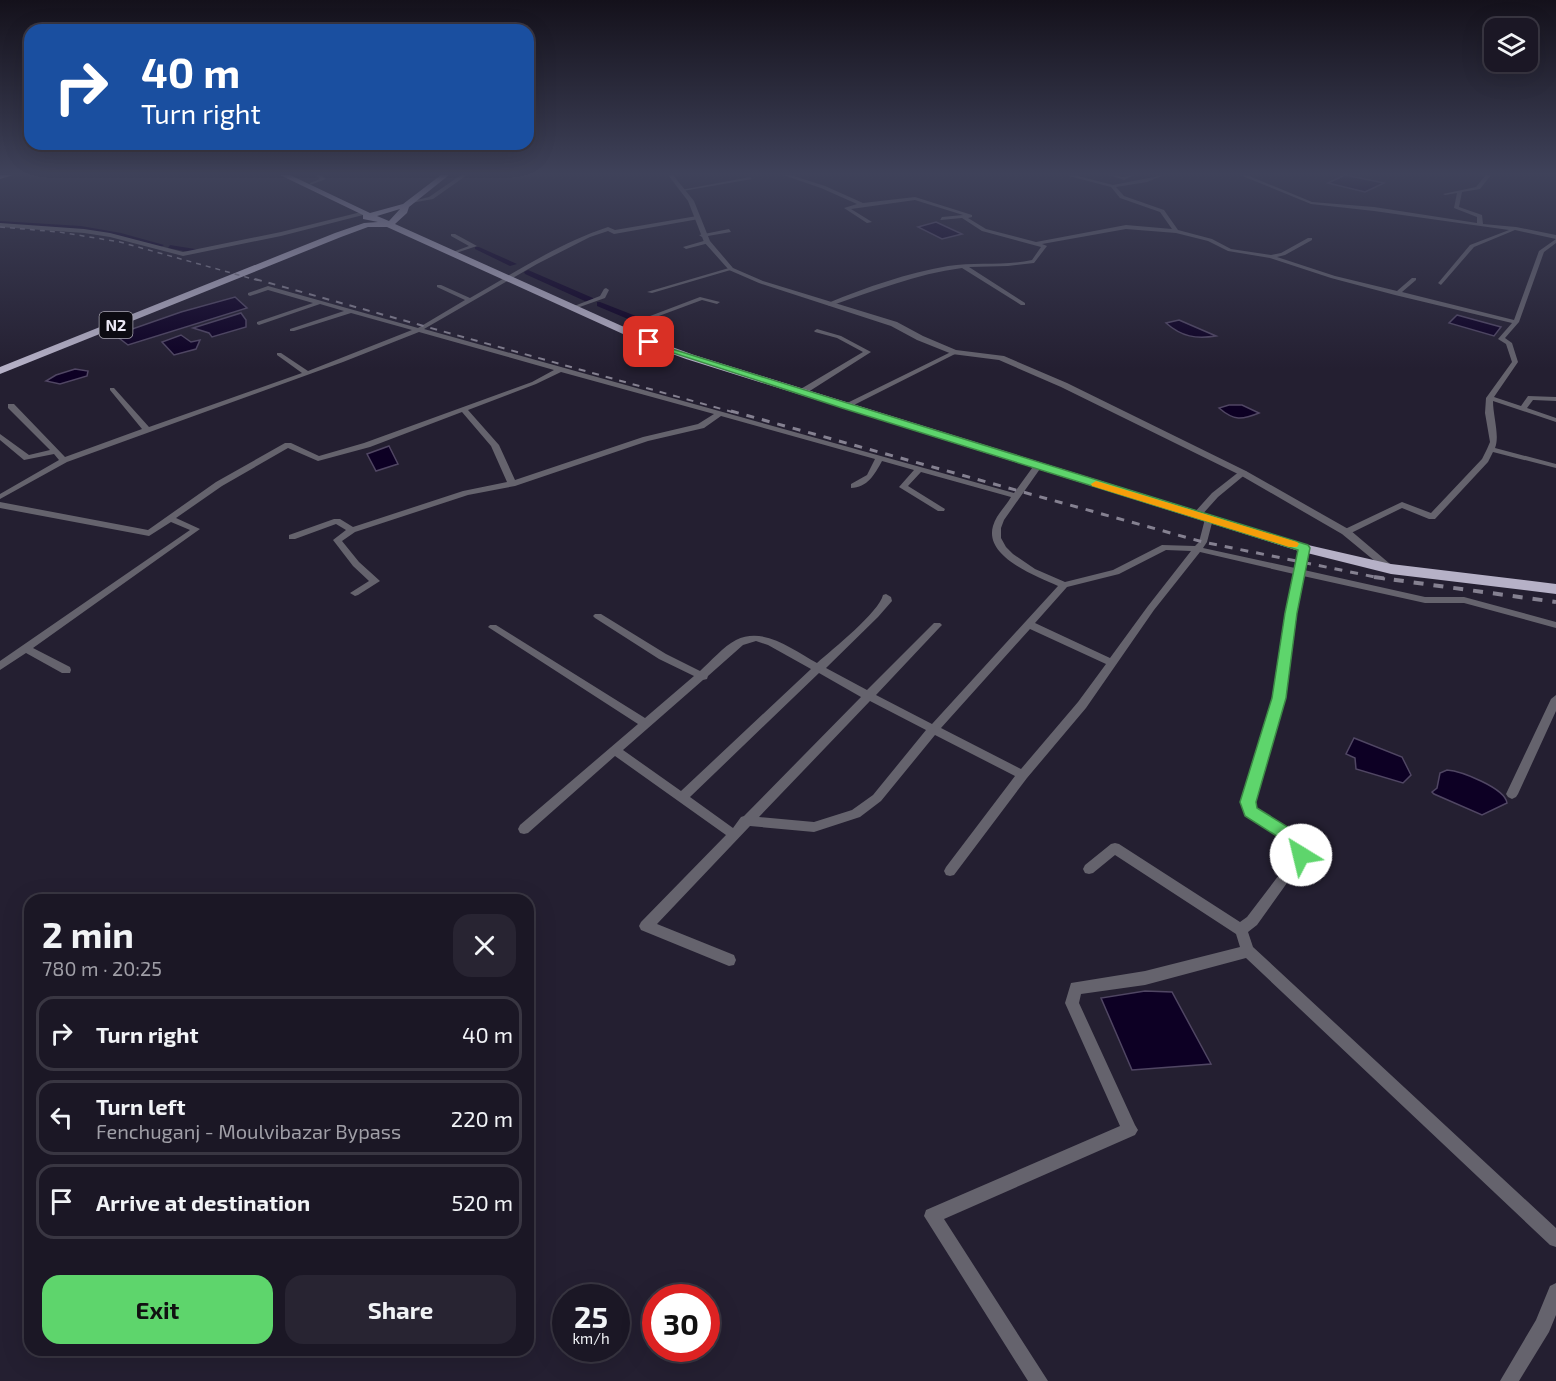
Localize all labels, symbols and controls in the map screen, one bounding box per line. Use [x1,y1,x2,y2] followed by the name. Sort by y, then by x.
[1484,18,1538,72] map controls
[1484,18,1538,72] button: layers
[141,46,240,96] text: 40 m
[42,48,120,126] icon: right
[141,97,261,129] text: Turn right
[100,312,132,338] road number: N2
[623,316,674,367] pin
[632,325,665,358] icon: arrive
[1269,823,1333,887] position arrow
[42,912,134,955] text: 2 min
[453,914,516,977] button: close
[42,956,162,980] text: 780 m · 20:25
[45,1017,78,1050] icon: right
[96,1021,198,1047] text: Turn right
[462,1021,513,1047] text: 40 m
[96,1093,185,1119] text: Turn left
[45,1101,78,1134] icon: left
[451,1105,513,1131] text: 220 m
[96,1119,401,1143] text: Fenchuganj - Moulvibazar Bypass
[45,1185,78,1218] icon: arrive
[96,1189,310,1215] text: Arrive at destination
[451,1189,513,1215] text: 520 m
[42,1275,273,1344] button: Exit
[285,1275,516,1344] button: Share
[642,1284,720,1362] speed limit sign: 30
[574,1298,608,1334] text: 25
[572,1329,610,1347] text: km/h

